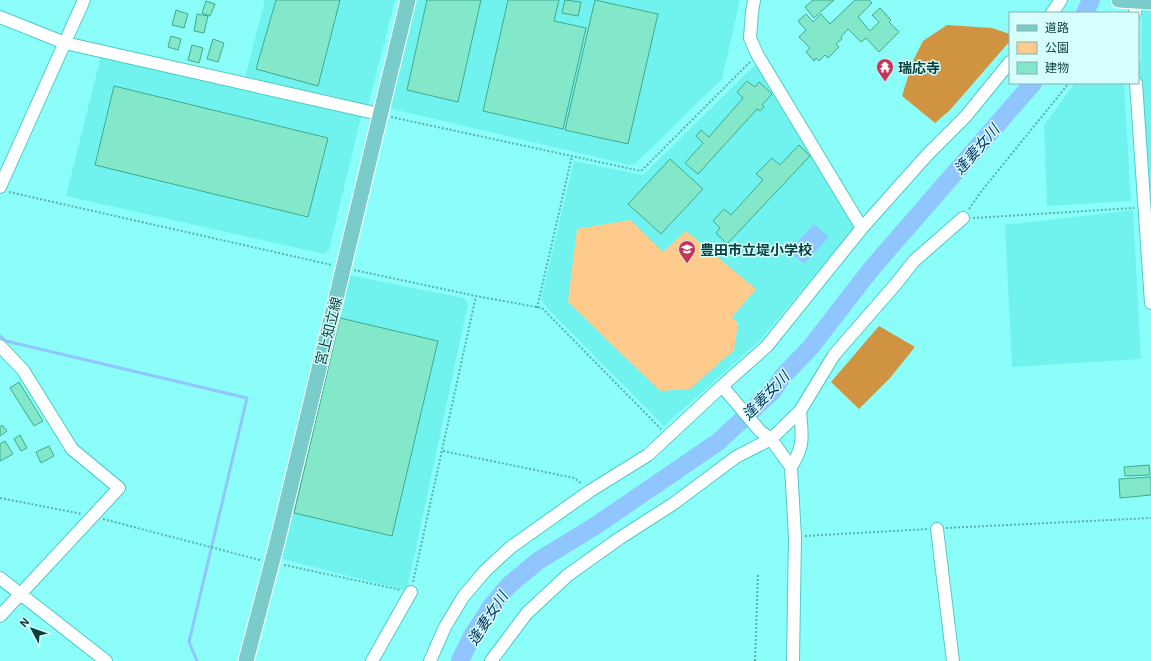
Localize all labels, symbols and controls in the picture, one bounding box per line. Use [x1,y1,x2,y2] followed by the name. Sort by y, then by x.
[1009,12,1139,84] legend
[1045,20,1069,34] text: 道路
[1045,40,1069,54] text: 公園
[875,57,895,82] temple icon: 瑞応寺
[898,59,940,76] place label: 瑞応寺
[1045,60,1069,74] text: 建物
[950,119,1004,178] water label: 逢妻女川
[677,239,697,264] school or university icon: 豊田市立堤小学校
[700,241,812,258] place label: 豊田市立堤小学校
[311,295,345,367] street label: 宮上知立線
[738,366,794,423] water label: 逢妻女川
[463,586,512,648] water label: 逢妻女川
[12,609,52,649] north arrow
[17,615,32,629] text: N

